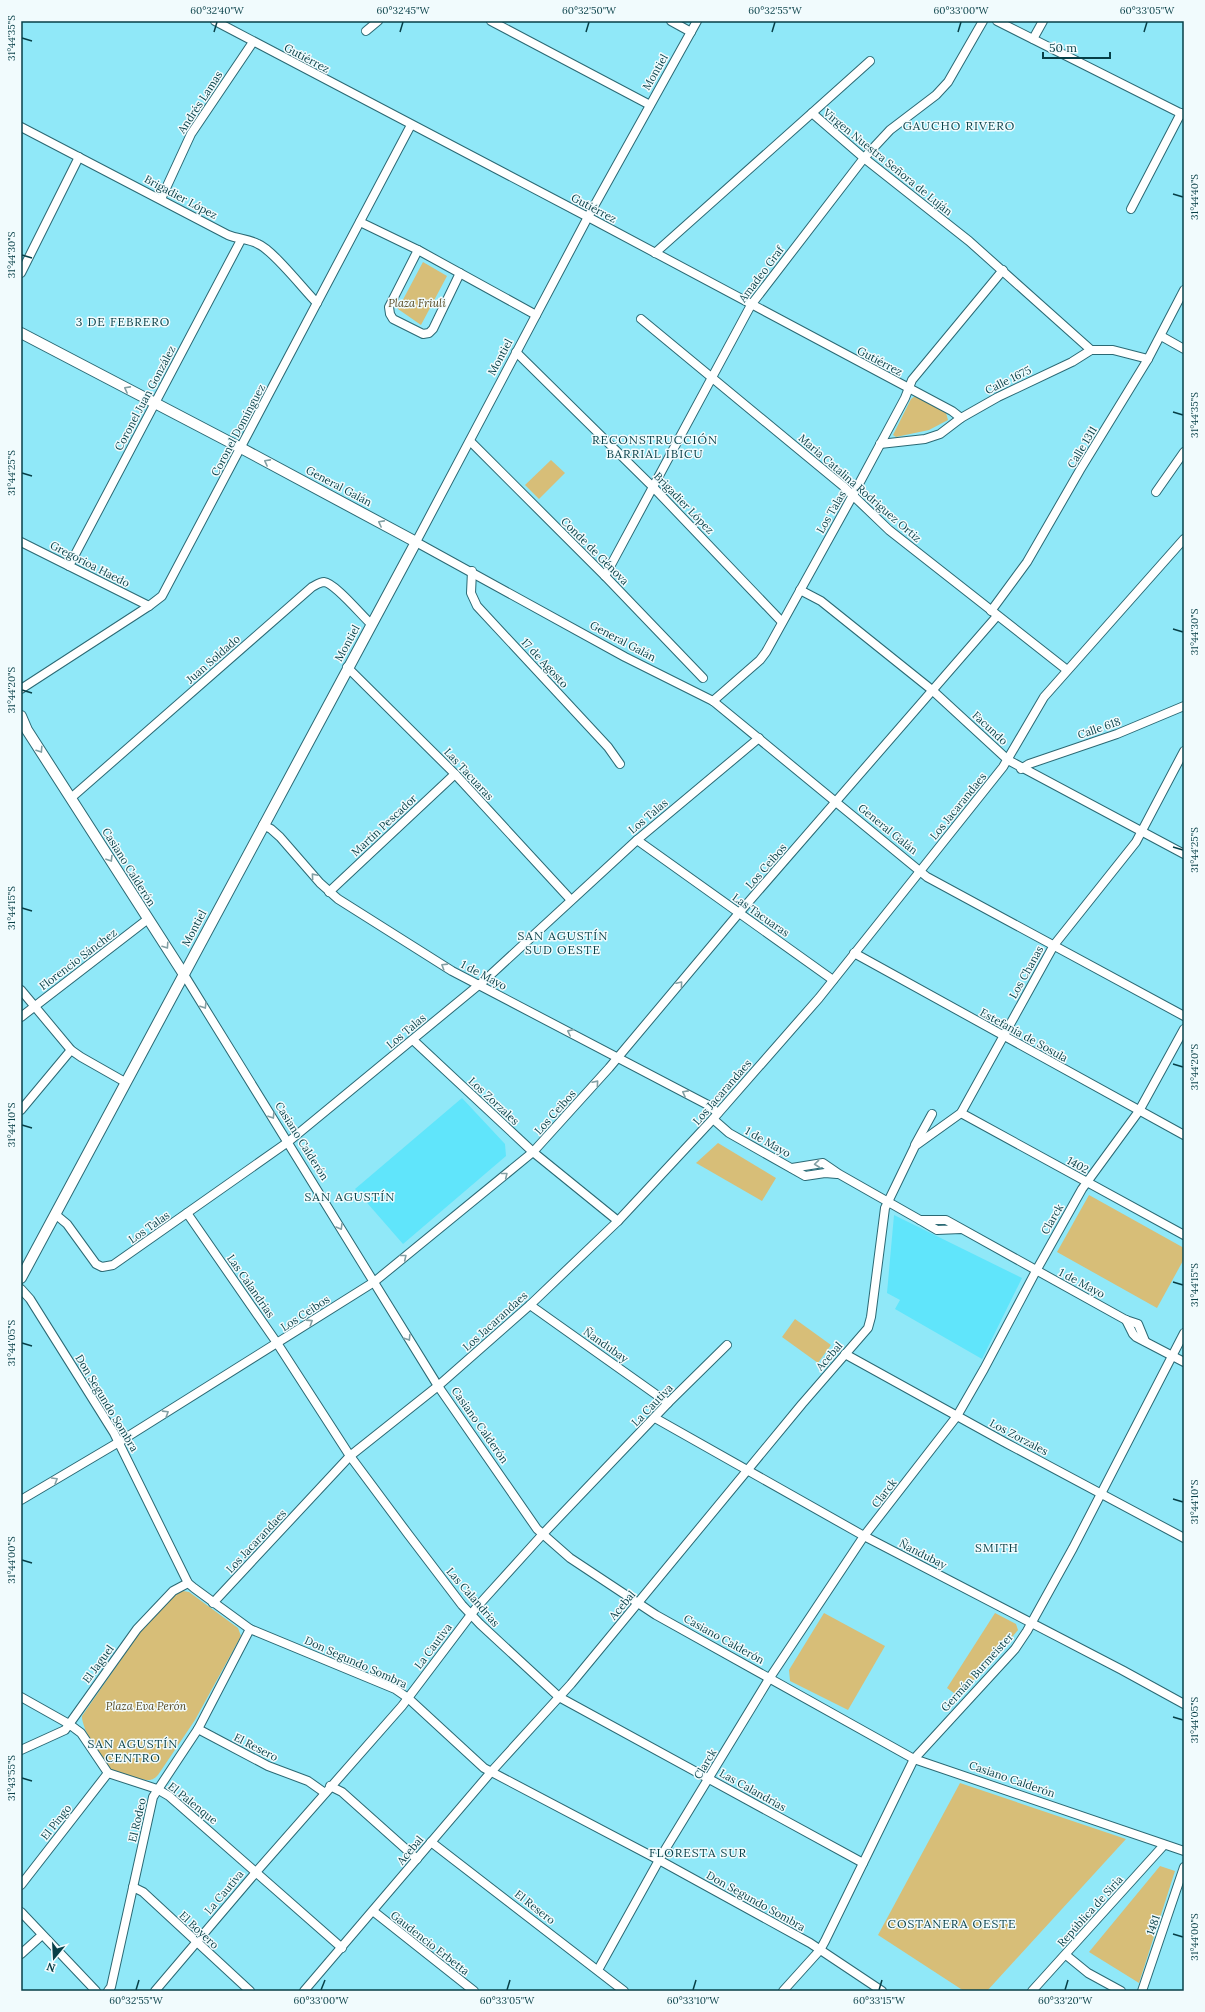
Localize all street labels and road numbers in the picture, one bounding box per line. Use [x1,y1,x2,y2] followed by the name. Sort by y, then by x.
[282,40,332,76] street label: Gutiérrez
[639,51,671,93] street label: Montiel
[174,68,225,137] street label: Andrés Lamas
[820,105,956,219] street label: Virgen Nuestra Señora de Luján
[142,172,220,222] street label: Brigadier López
[569,190,619,226] street label: Gutiérrez
[735,242,787,306] street label: Amadeo Graf
[485,336,515,378] street label: Montiel
[111,343,179,453] street label: Coronel Juan González
[855,343,905,379] street label: Gutiérrez
[983,363,1033,397] street label: Calle 1675
[208,381,268,478] street label: Coronel Domínguez
[1064,424,1100,470] street label: Calle 1311
[796,431,925,545] street label: Maria Catalina Rodriguez Ortiz
[304,463,375,509] street label: General Galán
[651,469,717,537] street label: Brigadier López
[813,488,849,536] street label: Los Talas
[558,514,632,588] street label: Conde de Génova
[48,538,132,590] street label: Gregorioa Haedo
[588,618,659,664] street label: General Galán
[331,622,363,664] street label: Montiel
[182,632,243,687] street label: Juan Soldado
[519,635,571,691] street label: 17 de Agosto
[969,708,1011,748] street label: Facundo
[1076,714,1122,742] street label: Calle 618
[441,745,497,803] street label: Las Tacuaras
[927,770,989,842] street label: Los Jacarandaes
[348,791,420,859] street label: Martín Pescador
[625,796,671,836] street label: Los Talas
[855,801,921,857] street label: General Galán
[99,825,159,909] street label: Casiano Calderón
[743,840,789,892] street label: Los Ceibos
[730,890,792,940] street label: Las Tacuaras
[179,907,209,949] street label: Montiel
[36,925,120,993] street label: Florencio Sánchez
[1006,943,1046,1001] street label: Los Chanas
[459,957,509,993] street label: 1 de Mayo
[978,1005,1071,1065] street label: Estefanía de Sosula
[383,1011,429,1051] street label: Los Talas
[690,1056,754,1128] street label: Los Jacarandaes
[466,1074,522,1128] street label: Los Zorzales
[531,1087,579,1137] street label: Los Ceibos
[272,1099,332,1183] street label: Casiano Calderón
[743,1124,793,1160] street label: 1 de Mayo
[1065,1153,1091,1177] street label: 1402
[1038,1201,1066,1237] street label: Clarck
[126,1208,172,1246] street label: Los Talas
[224,1252,278,1320] street label: Las Calandrias
[1057,1265,1107,1301] street label: 1 de Mayo
[460,1288,530,1354] street label: Los Jacarandaes
[278,1292,332,1334] street label: Los Ceibos
[581,1324,631,1366] street label: Ñandubay
[812,1339,845,1374] street label: Acebal
[72,1352,142,1454] street label: Don Segundo Sombra
[628,1381,676,1429] street label: La Cautiva
[448,1384,512,1466] street label: Casiano Calderón
[987,1416,1051,1458] street label: Los Zorzales
[868,1476,900,1510] street label: Clarck
[223,1506,289,1576] street label: Los Jacarandaes
[897,1536,949,1572] street label: Ñandubay
[443,1564,503,1630] street label: Las Calandrias
[605,1588,638,1623] street label: Acebal
[681,1611,767,1667] street label: Casiano Calderón
[411,1620,455,1672] street label: La Cautiva
[938,1630,1016,1714] street label: Germán Burmeister
[302,1633,410,1691] street label: Don Segundo Sombra
[79,1642,117,1686] street label: El Jaguel
[232,1730,280,1764] street label: El Resero
[691,1746,719,1782] street label: Clarck
[967,1758,1057,1800] street label: Casiano Calderón
[717,1766,789,1814] street label: Las Calandrias
[165,1779,221,1827] street label: El Palenque
[125,1797,149,1843] street label: El Rodeo
[38,1801,74,1843] street label: El Pingo
[393,1833,426,1868] street label: Acebal
[201,1867,247,1917] street label: La Cautiva
[704,1868,808,1934] street label: Don Segundo Sombra
[1054,1872,1126,1950] street label: República de Siria
[512,1887,558,1927] street label: El Resero
[176,1908,222,1952] street label: El Boyero
[388,1908,472,1978] street label: Gaudencio Erbetta
[1143,1913,1163,1937] street label: 1481

